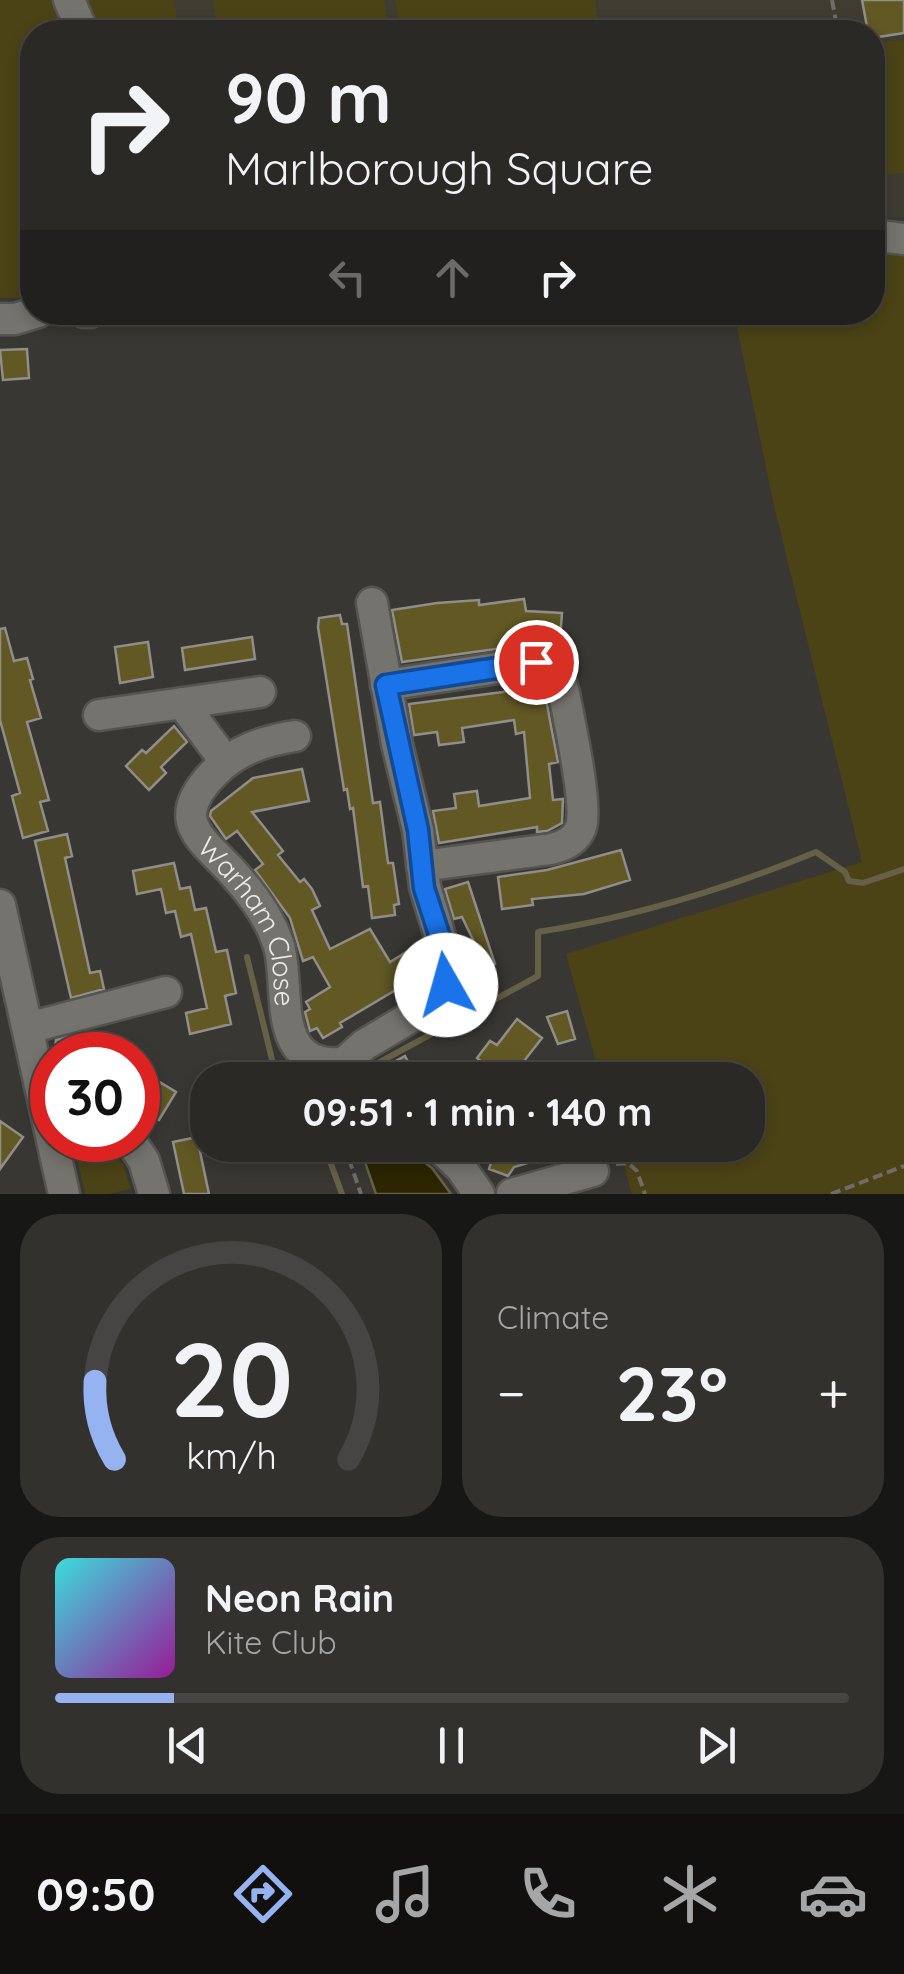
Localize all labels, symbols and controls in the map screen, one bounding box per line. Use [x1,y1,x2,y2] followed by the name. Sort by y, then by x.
[225,53,392,141] text: 90 m
[60,60,190,190] icon: right
[225,140,653,196] text: Marlborough Square
[320,250,375,305] icon: left
[425,250,480,305] icon: ahead
[530,250,585,305] icon: right
[494,620,579,705] pin
[509,635,564,690] icon: arrive
[191,829,303,1008] street label: Warham Close
[394,933,498,1037] position arrow
[30,1032,160,1162] speed limit sign: 30
[303,1088,652,1136] text: 09:51 · 1 min · 140 m
[497,1297,609,1337] text: Climate
[169,1313,293,1443] text: 20
[616,1346,728,1440] text: 23°
[497,1358,526,1427] text: −
[818,1358,849,1427] text: +
[186,1433,276,1478] text: km/h
[205,1574,394,1622] text: Neon Rain
[205,1622,337,1662] text: Kite Club
[160,1718,215,1773] icon: previous
[424,1718,479,1773] icon: pause
[689,1718,744,1773] icon: next
[228,1859,298,1929] icon: directions
[370,1859,440,1929] icon: music
[513,1859,583,1929] icon: phone
[655,1859,725,1929] icon: climate
[798,1859,868,1929] icon: car
[36,1866,155,1922] text: 09:50

